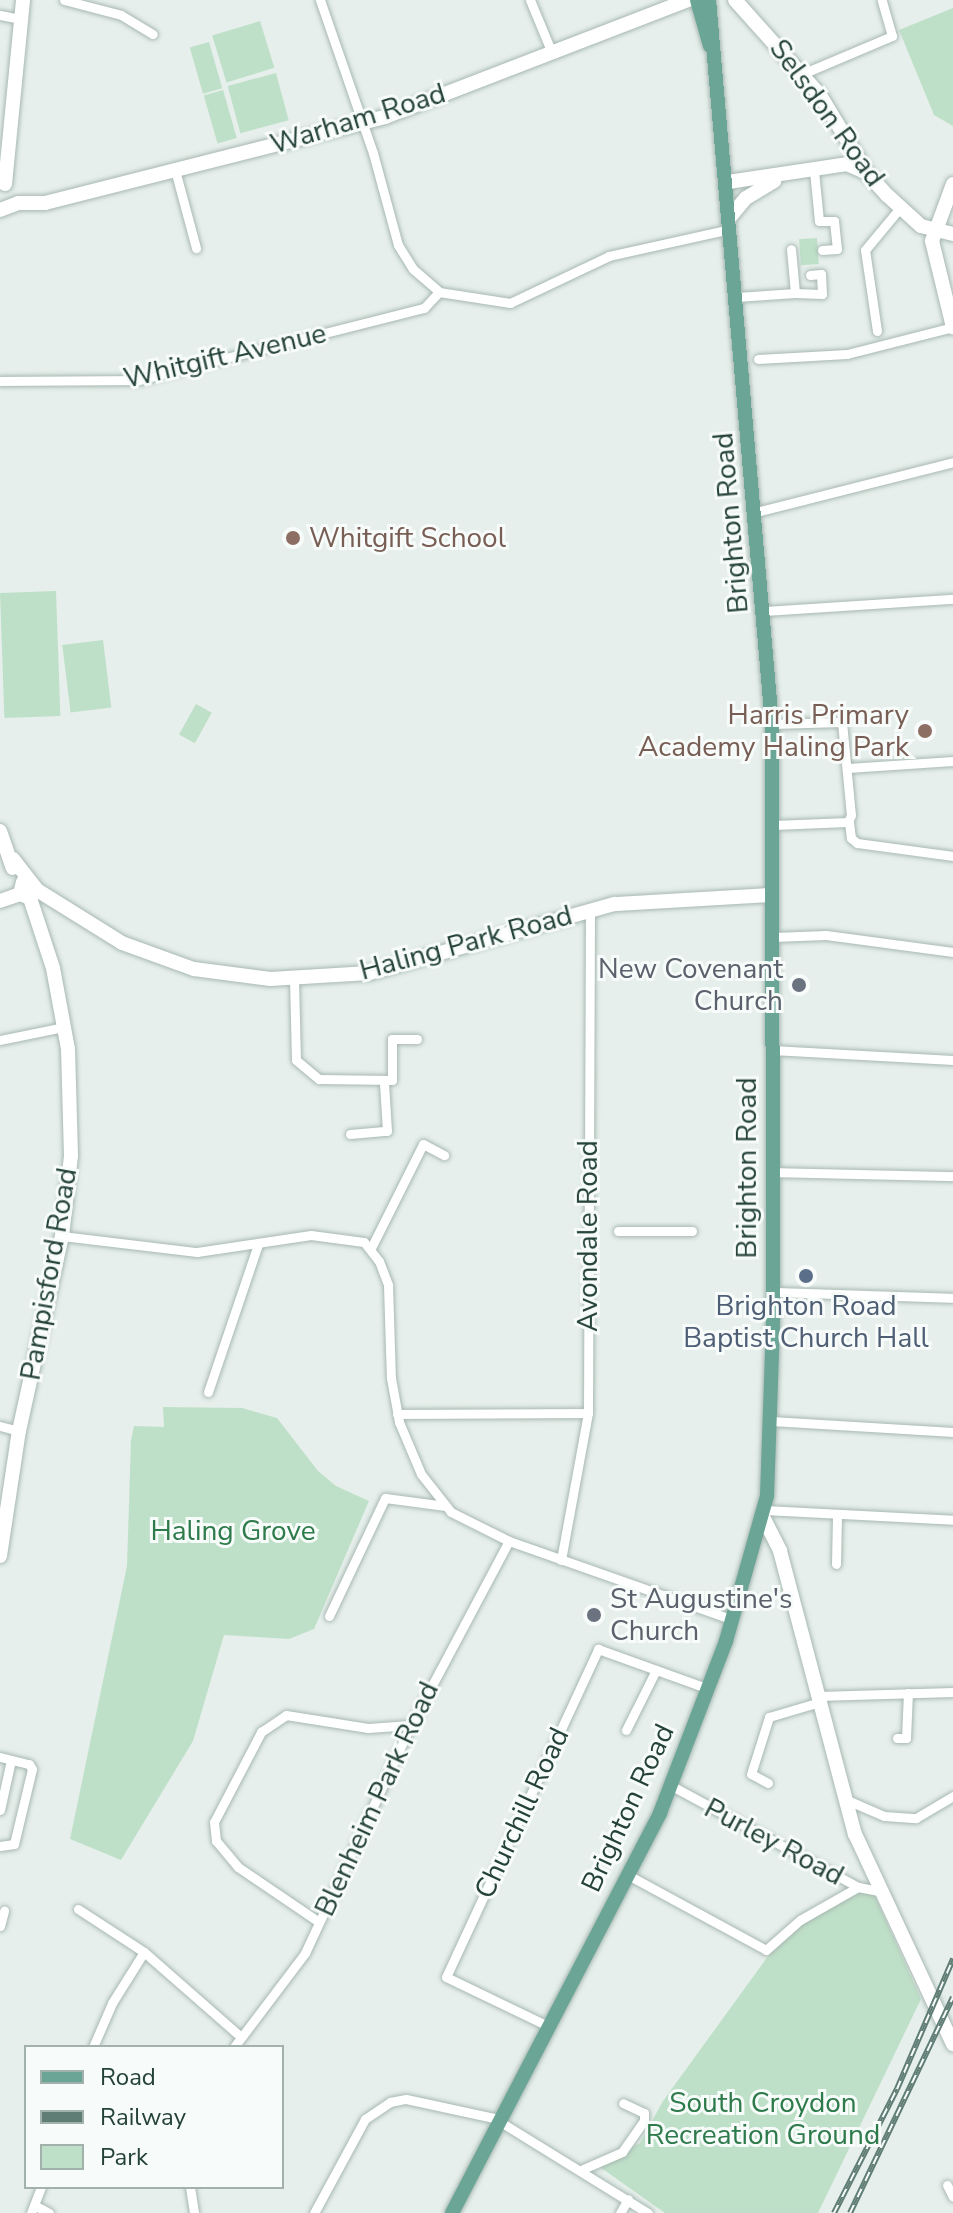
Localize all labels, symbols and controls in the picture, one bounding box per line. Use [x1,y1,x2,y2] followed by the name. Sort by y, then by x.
[762,33,892,193] street label: Selsdon Road
[266,76,450,162] street label: Warham Road
[121,316,329,396] street label: Whitgift Avenue
[706,431,756,615] street label: Brighton Road
[309,521,506,555] place label: Whitgift School
[284,529,302,547] marker: Whitgift School
[638,698,909,764] place label: Harris Primary Academy Haling Park
[916,722,934,740] marker: Harris Primary Academy Haling Park
[356,898,576,988] street label: Haling Park Road
[598,952,783,1018] place label: New Covenant Church
[790,976,808,994] marker: New Covenant Church
[730,1077,764,1259] street label: Brighton Road
[571,1140,605,1332] street label: Avondale Road
[14,1165,84,1383] street label: Pampisford Road
[797,1267,815,1285] marker: Brighton Road Baptist Church Hall
[683,1289,929,1355] place label: Brighton Road Baptist Church Hall
[150,1514,316,1548] park label: Haling Grove
[610,1582,792,1648] place label: St Augustine's Church
[585,1606,603,1624] marker: St Augustine's Church
[308,1677,446,1921] street label: Blenheim Park Road
[574,1719,682,1897] street label: Brighton Road
[468,1722,576,1904] street label: Churchill Road
[699,1791,849,1893] street label: Purley Road
[24,2045,284,2189] legend
[100,2061,156,2093] text: Road
[646,2086,880,2152] park label: South Croydon Recreation Ground
[100,2101,186,2133] text: Railway
[100,2141,148,2173] text: Park

